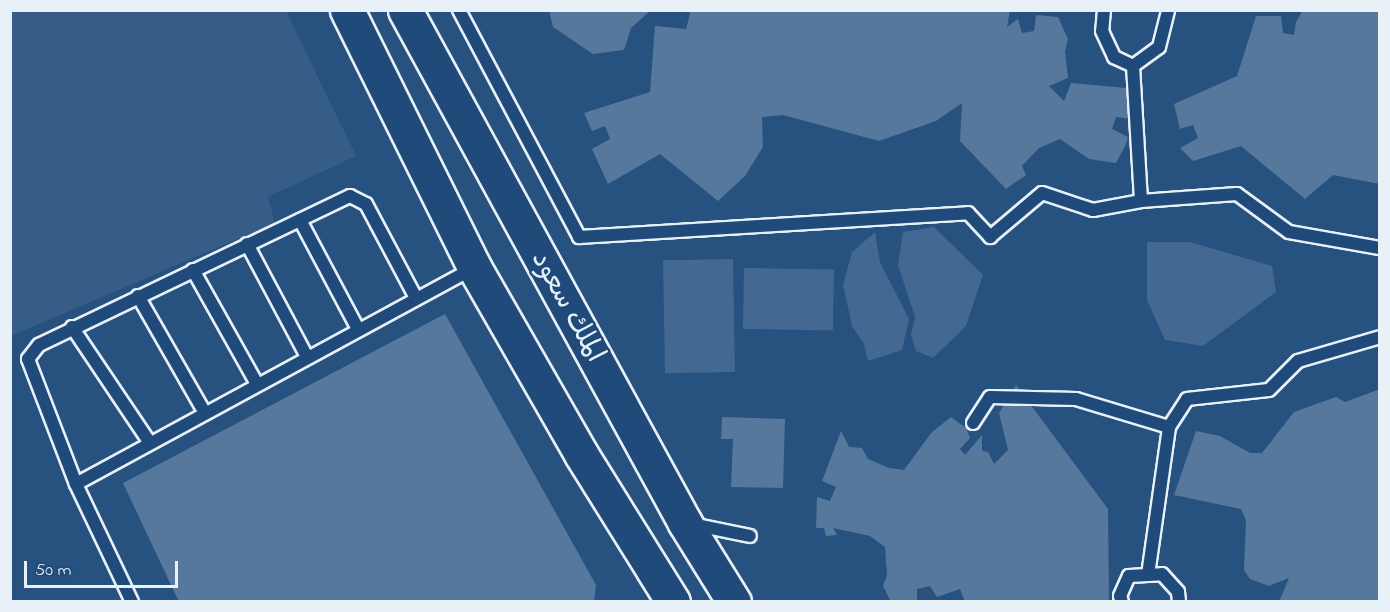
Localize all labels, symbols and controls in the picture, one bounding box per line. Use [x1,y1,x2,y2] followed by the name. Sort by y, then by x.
[523,246,611,368] street label: الملك سعود
[27,549,182,587] scale bar
[35,558,72,584] text: 50 m

